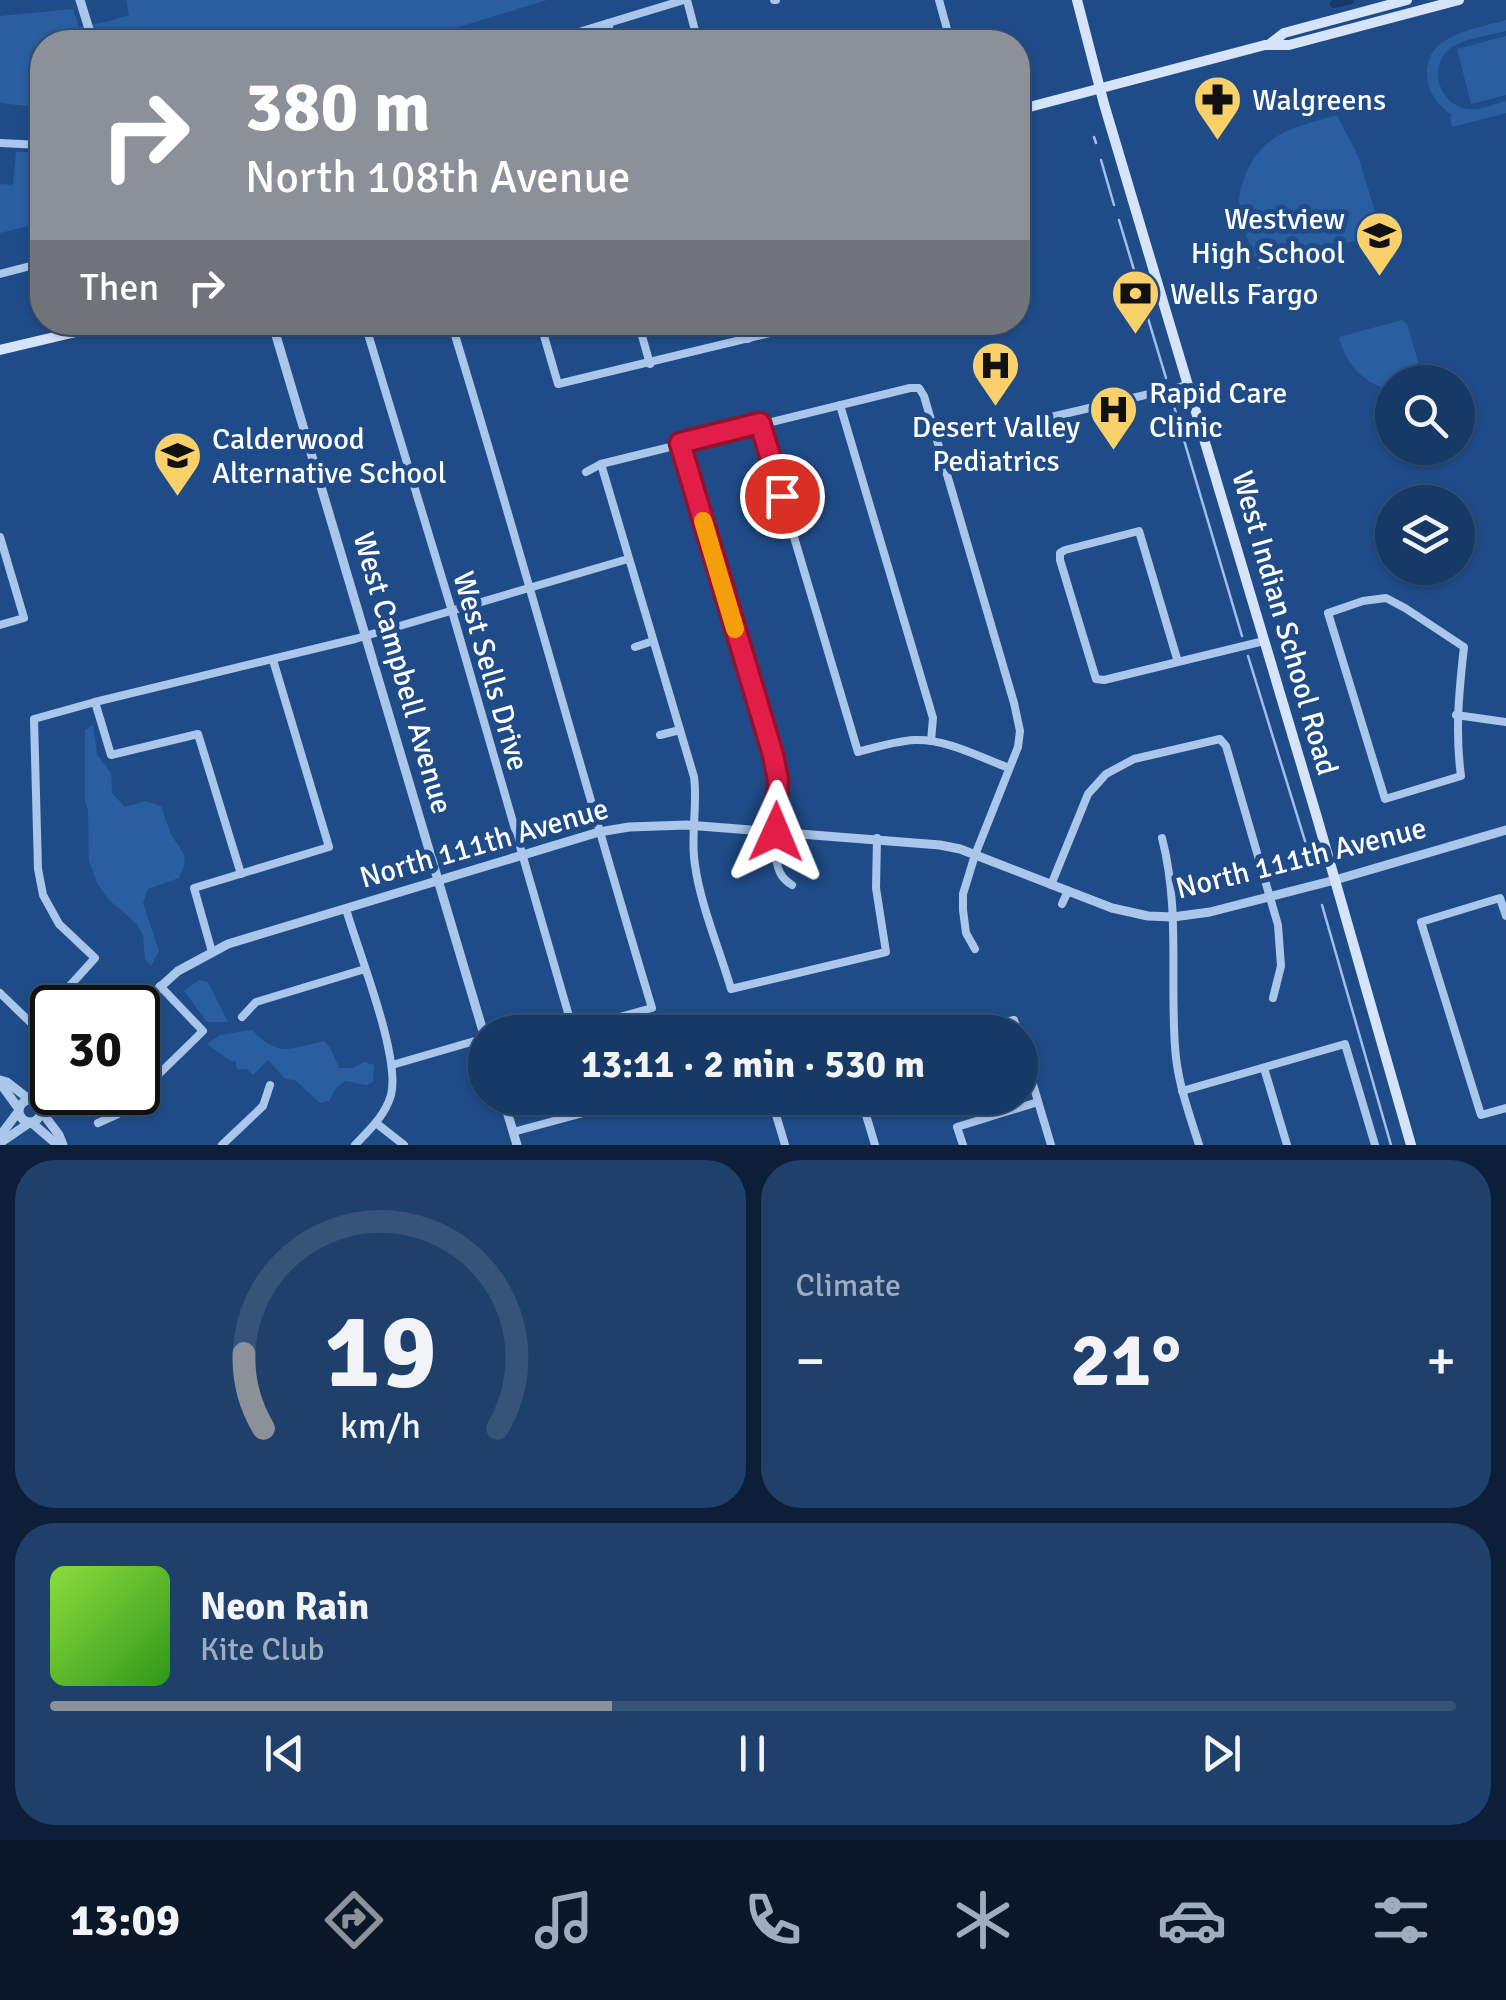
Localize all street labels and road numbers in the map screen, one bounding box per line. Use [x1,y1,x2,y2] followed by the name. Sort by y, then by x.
[1223,467,1346,780] street label: West Indian School Road
[345,528,460,818] street label: West Campbell Avenue
[444,567,537,775] street label: West Sells Drive
[356,790,613,897] street label: North 111th Avenue
[1172,809,1430,908] street label: North 111th Avenue

